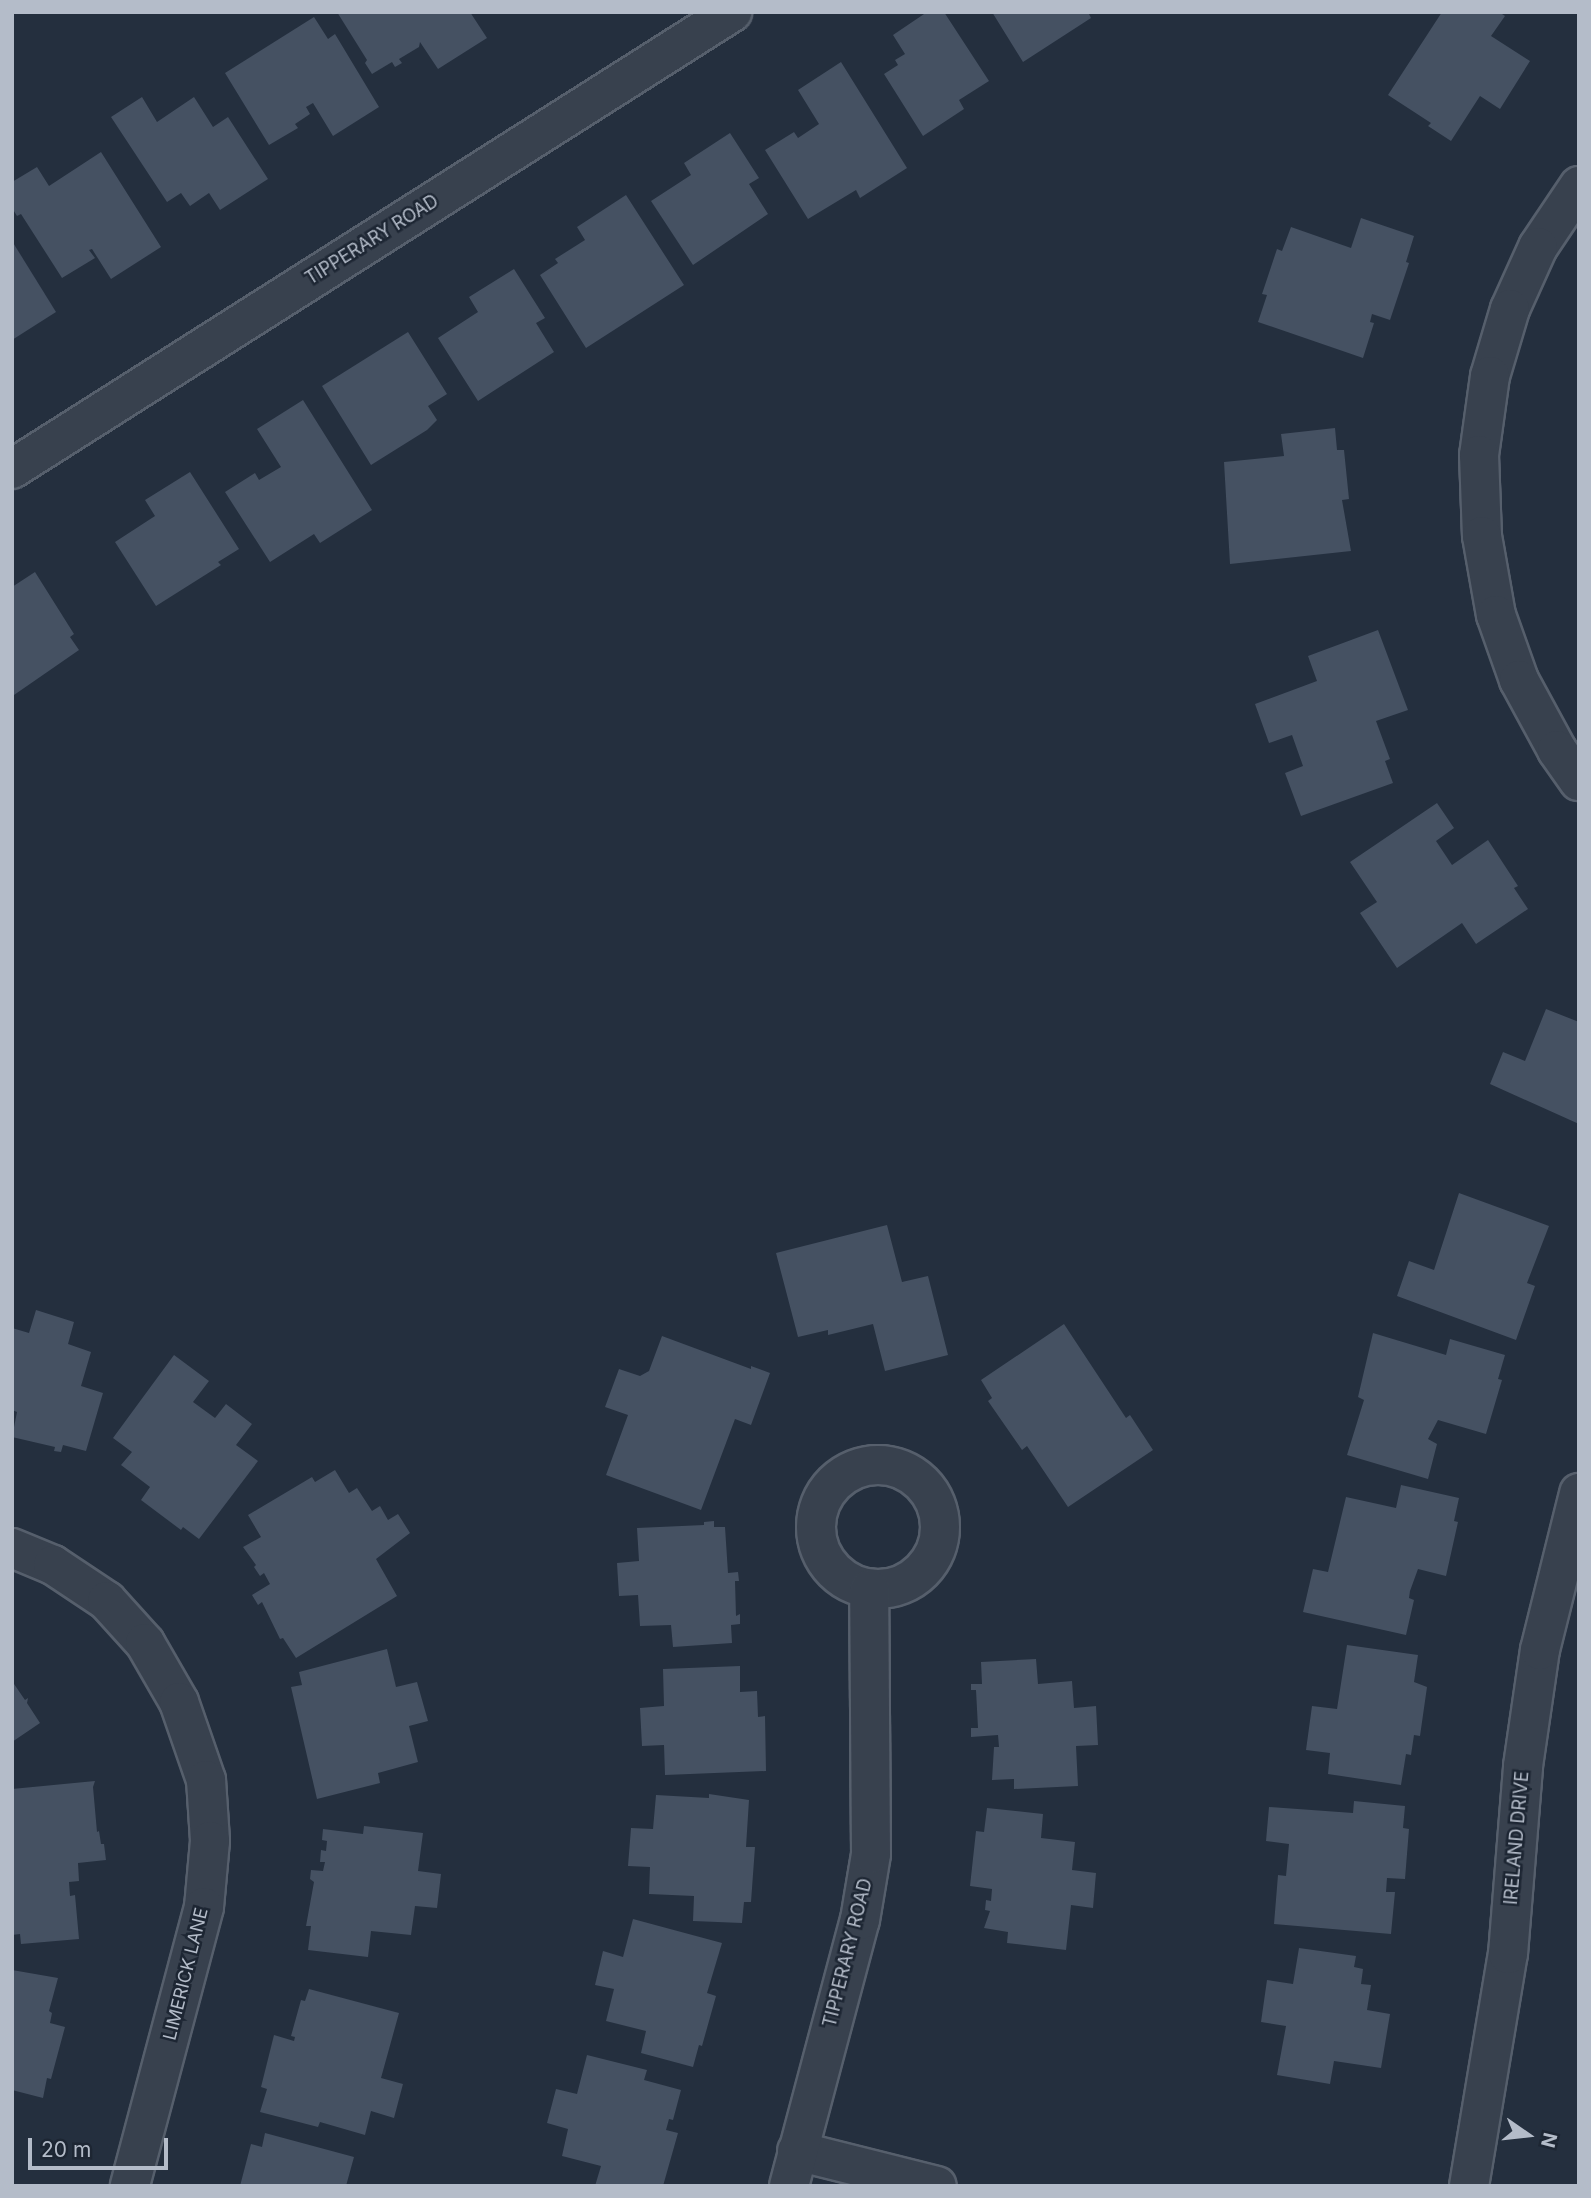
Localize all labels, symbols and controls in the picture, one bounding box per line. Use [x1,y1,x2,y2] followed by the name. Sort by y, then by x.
[301,190,443,290] street label: TIPPERARY ROAD
[1500,1770,1534,1906] street label: IRELAND DRIVE
[819,1876,877,2030] street label: TIPPERARY ROAD
[159,1906,213,2042] street label: LIMERICK LANE
[1493,2100,1563,2170] north arrow
[32,2124,172,2168] scale bar
[1536,2130,1562,2150] text: N
[41,2137,91,2162] text: 20 m

